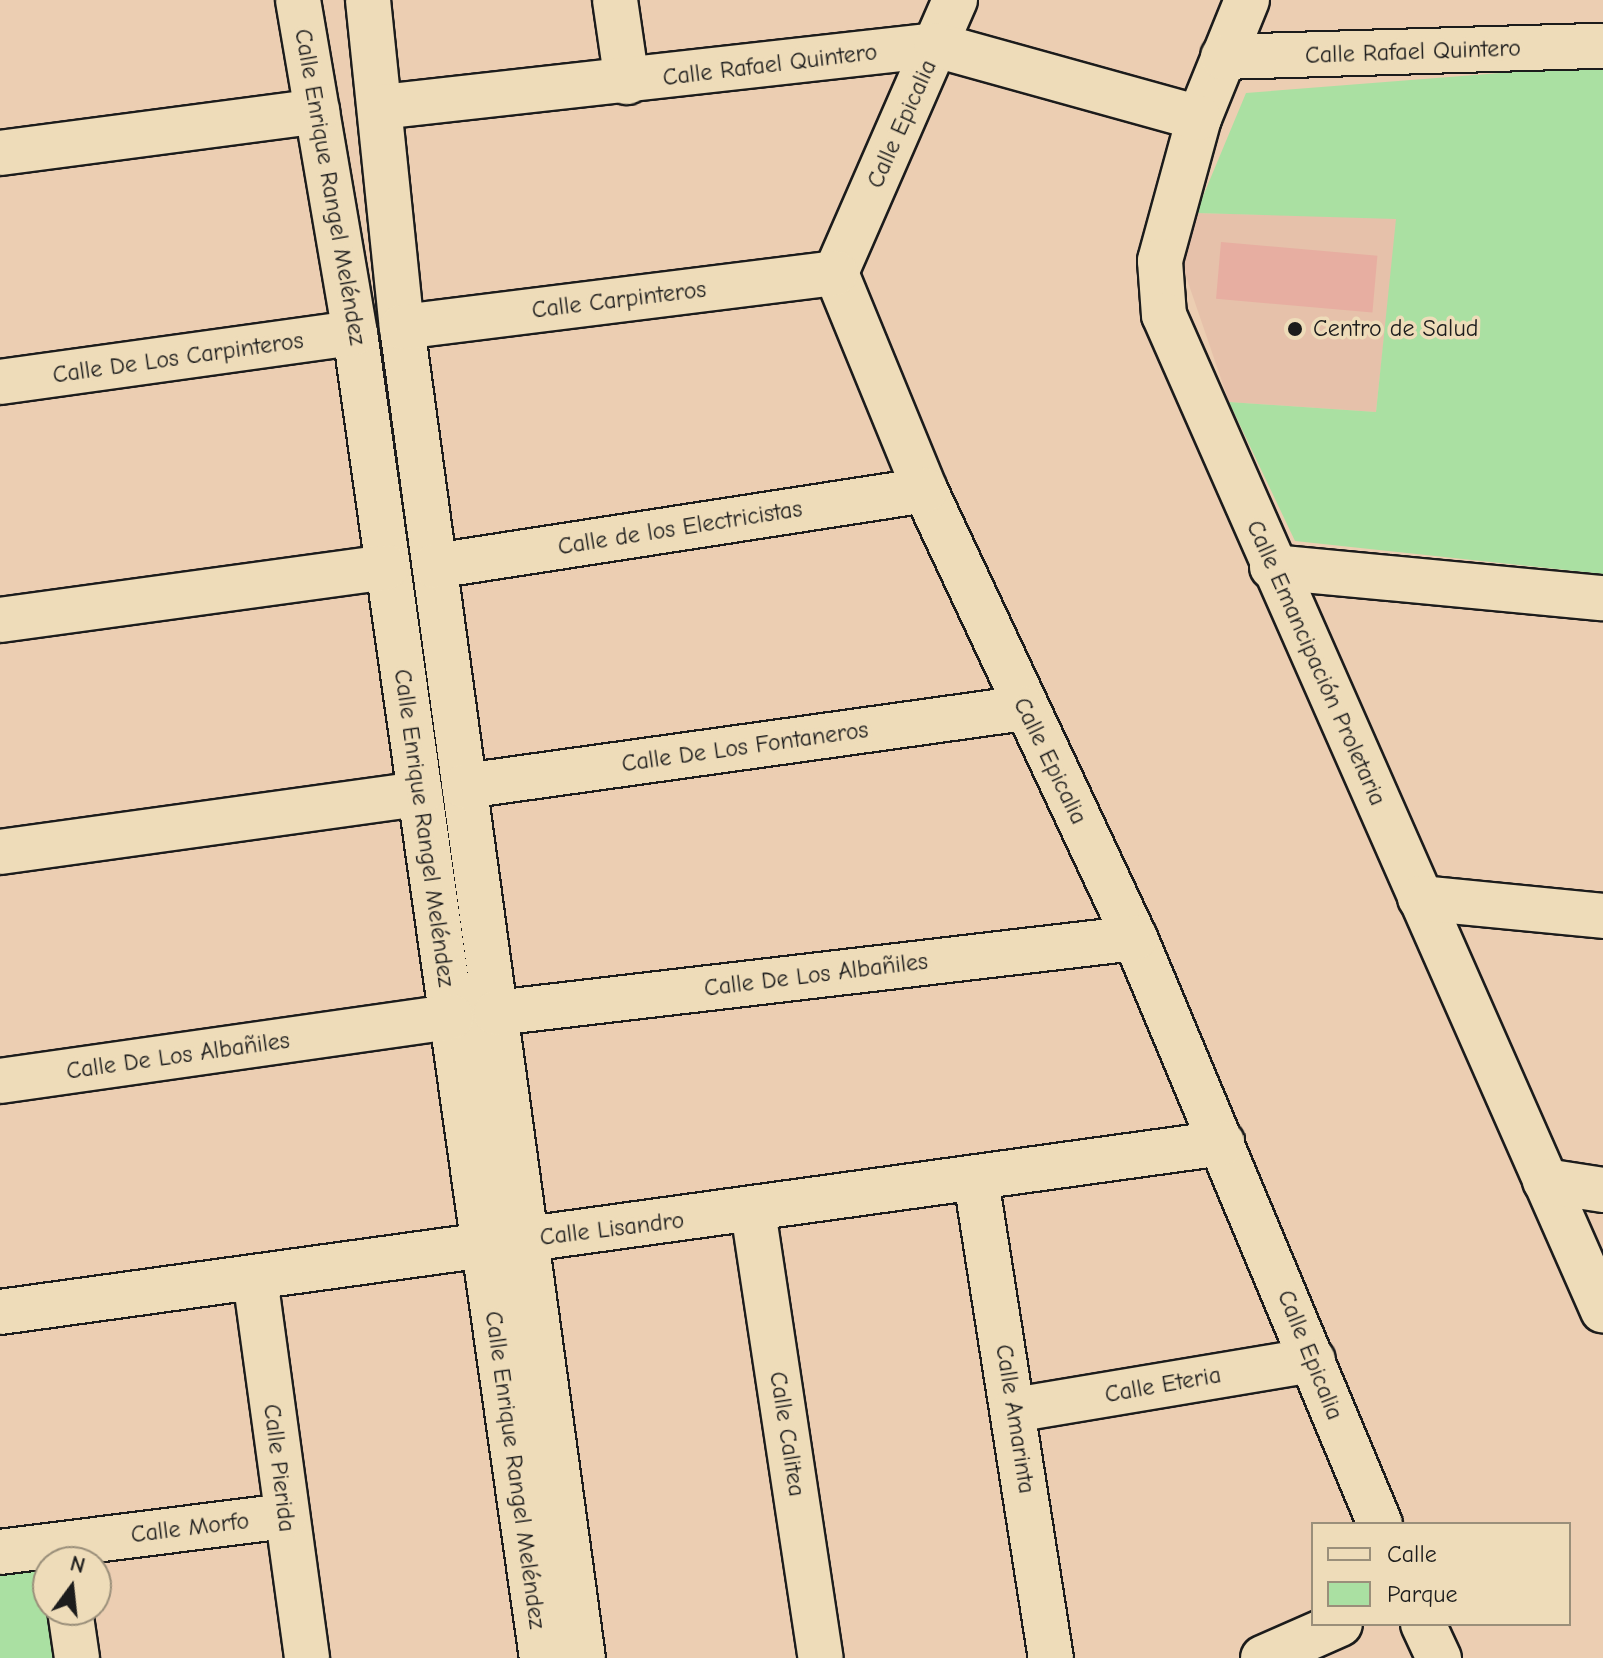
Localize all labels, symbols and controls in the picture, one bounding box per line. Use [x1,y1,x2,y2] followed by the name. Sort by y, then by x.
[288,27,372,347] street label: Calle Enrique Rangel Meléndez
[1305,34,1521,70] street label: Calle Rafael Quintero
[661,38,879,92] street label: Calle Rafael Quintero
[861,55,943,193] street label: Calle Epicalia
[530,275,708,325] street label: Calle Carpinteros
[1313,315,1478,343] place label: Centro de Salud
[1284,318,1306,340] marker: Centro de Salud
[51,326,305,390] street label: Calle De Los Carpinteros
[556,494,804,562] street label: Calle de los Electricistas
[1240,516,1392,810] street label: Calle Emancipación Proletaria
[387,667,461,989] street label: Calle Enrique Rangel Meléndez
[1007,693,1093,829] street label: Calle Epicalia
[620,715,870,779] street label: Calle De Los Fontaneros
[702,947,930,1003] street label: Calle De Los Albañiles
[64,1026,292,1086] street label: Calle De Los Albañiles
[538,1206,686,1252] street label: Calle Lisandro
[1271,1286,1349,1424] street label: Calle Epicalia
[478,1309,552,1631] street label: Calle Enrique Rangel Meléndez
[989,1342,1041,1496] street label: Calle Amarinta
[1103,1361,1223,1409] street label: Calle Eteria
[763,1369,811,1499] street label: Calle Calitea
[257,1402,301,1534] street label: Calle Pierida
[129,1506,251,1550] street label: Calle Morfo
[1311,1522,1571,1626] legend
[1387,1540,1437,1568] text: Calle
[32,1546,112,1626] north arrow
[67,1550,88,1579] text: N
[1387,1580,1458,1608] text: Parque

